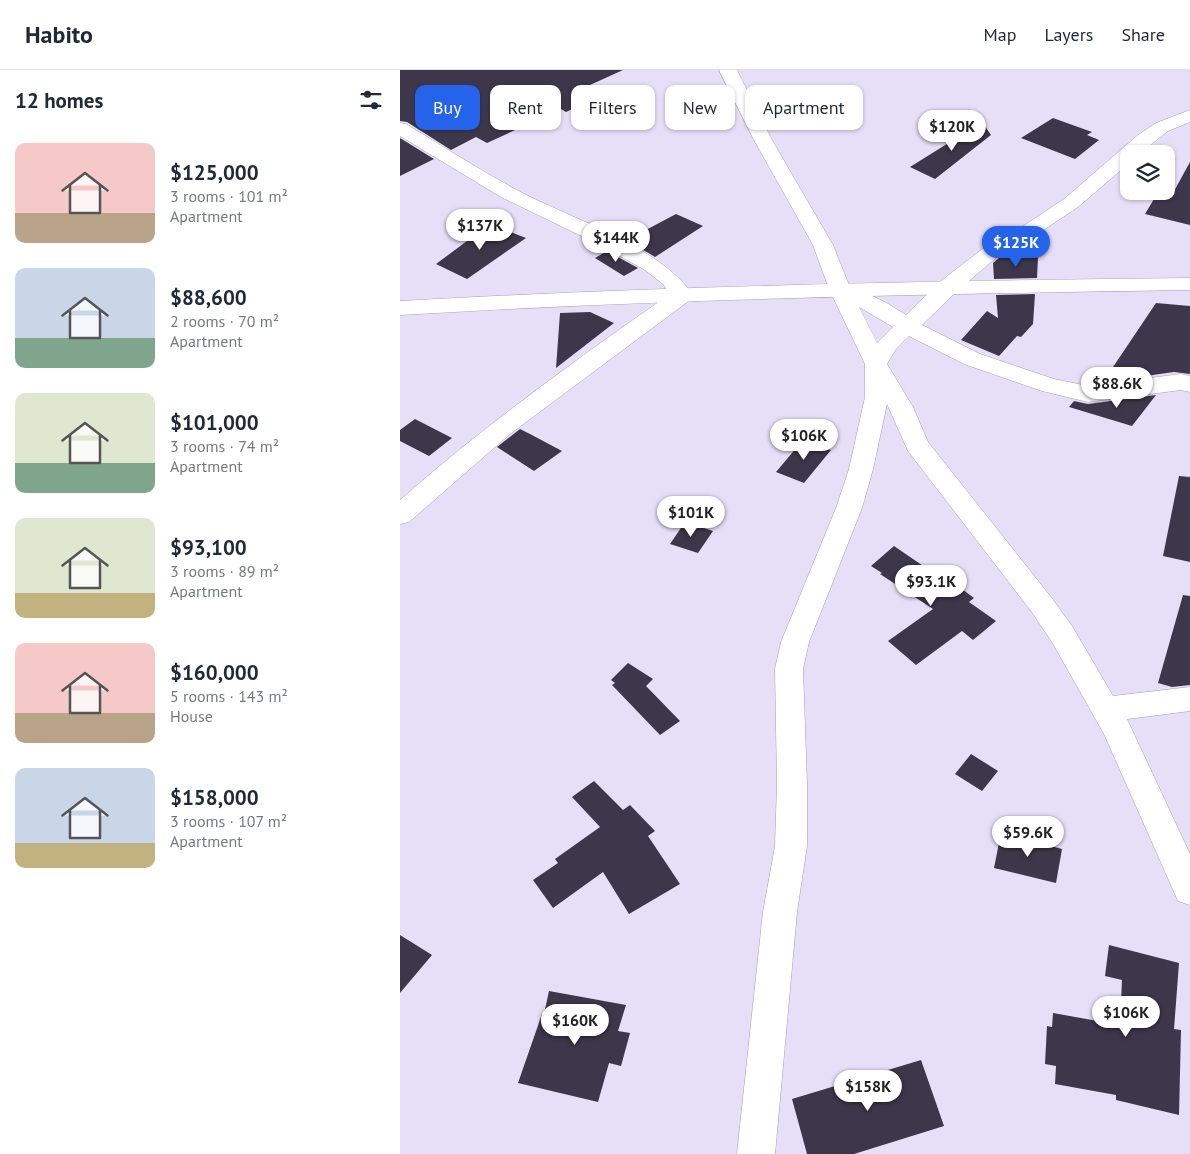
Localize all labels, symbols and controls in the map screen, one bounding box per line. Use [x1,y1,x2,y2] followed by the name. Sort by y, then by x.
[25,19,93,50] text: Habito
[984,23,1016,46] text: Map
[1044,23,1093,46] text: Layers
[1121,23,1165,46] text: Share
[415,85,480,130] chip: Buy
[490,85,561,130] chip: Rent
[571,85,655,130] chip: Filters
[665,85,735,130] chip: New
[745,85,863,130] chip: Apartment
[357,86,385,114] icon: filters
[15,87,103,114] text: 12 homes
[917,109,987,152] pin: $120K
[929,116,975,136] text: $120K
[1120,145,1175,200] map controls
[1120,145,1175,200] button: layers
[170,159,259,186] text: $125,000
[55,163,115,223] icon: home
[170,186,288,206] text: 3 rooms · 101 m²
[170,206,243,226] text: Apartment
[445,208,515,251] pin: $137K
[457,215,503,235] text: $137K
[581,220,651,263] pin: $144K
[981,226,1051,268] pin: $125K
[593,227,639,247] text: $144K
[993,232,1039,252] text: $125K
[170,284,247,311] text: $88,600
[55,288,115,348] icon: home
[170,311,279,331] text: 2 rooms · 70 m²
[170,331,243,351] text: Apartment
[1076,366,1158,409] pin: $88.6K
[1092,373,1142,393] text: $88.6K
[170,409,259,436] text: $101,000
[55,413,115,473] icon: home
[769,418,839,461] pin: $106K
[781,425,827,445] text: $106K
[170,436,279,456] text: 3 rooms · 74 m²
[170,456,243,476] text: Apartment
[656,496,726,538] pin: $101K
[668,502,714,522] text: $101K
[170,534,247,561] text: $93,100
[55,538,115,598] icon: home
[170,561,279,581] text: 3 rooms · 89 m²
[890,564,972,607] pin: $93.1K
[906,571,956,591] text: $93.1K
[170,581,243,601] text: Apartment
[170,659,259,686] text: $160,000
[55,663,115,723] icon: home
[170,686,288,706] text: 5 rooms · 143 m²
[170,706,213,726] text: House
[170,784,259,811] text: $158,000
[55,788,115,848] icon: home
[170,811,287,831] text: 3 rooms · 107 m²
[987,816,1069,858] pin: $59.6K
[1003,822,1053,842] text: $59.6K
[170,831,243,851] text: Apartment
[1091,996,1161,1038] pin: $106K
[1103,1002,1149,1022] text: $106K
[540,1004,610,1046] pin: $160K
[552,1010,598,1030] text: $160K
[833,1070,903,1112] pin: $158K
[845,1076,891,1096] text: $158K

